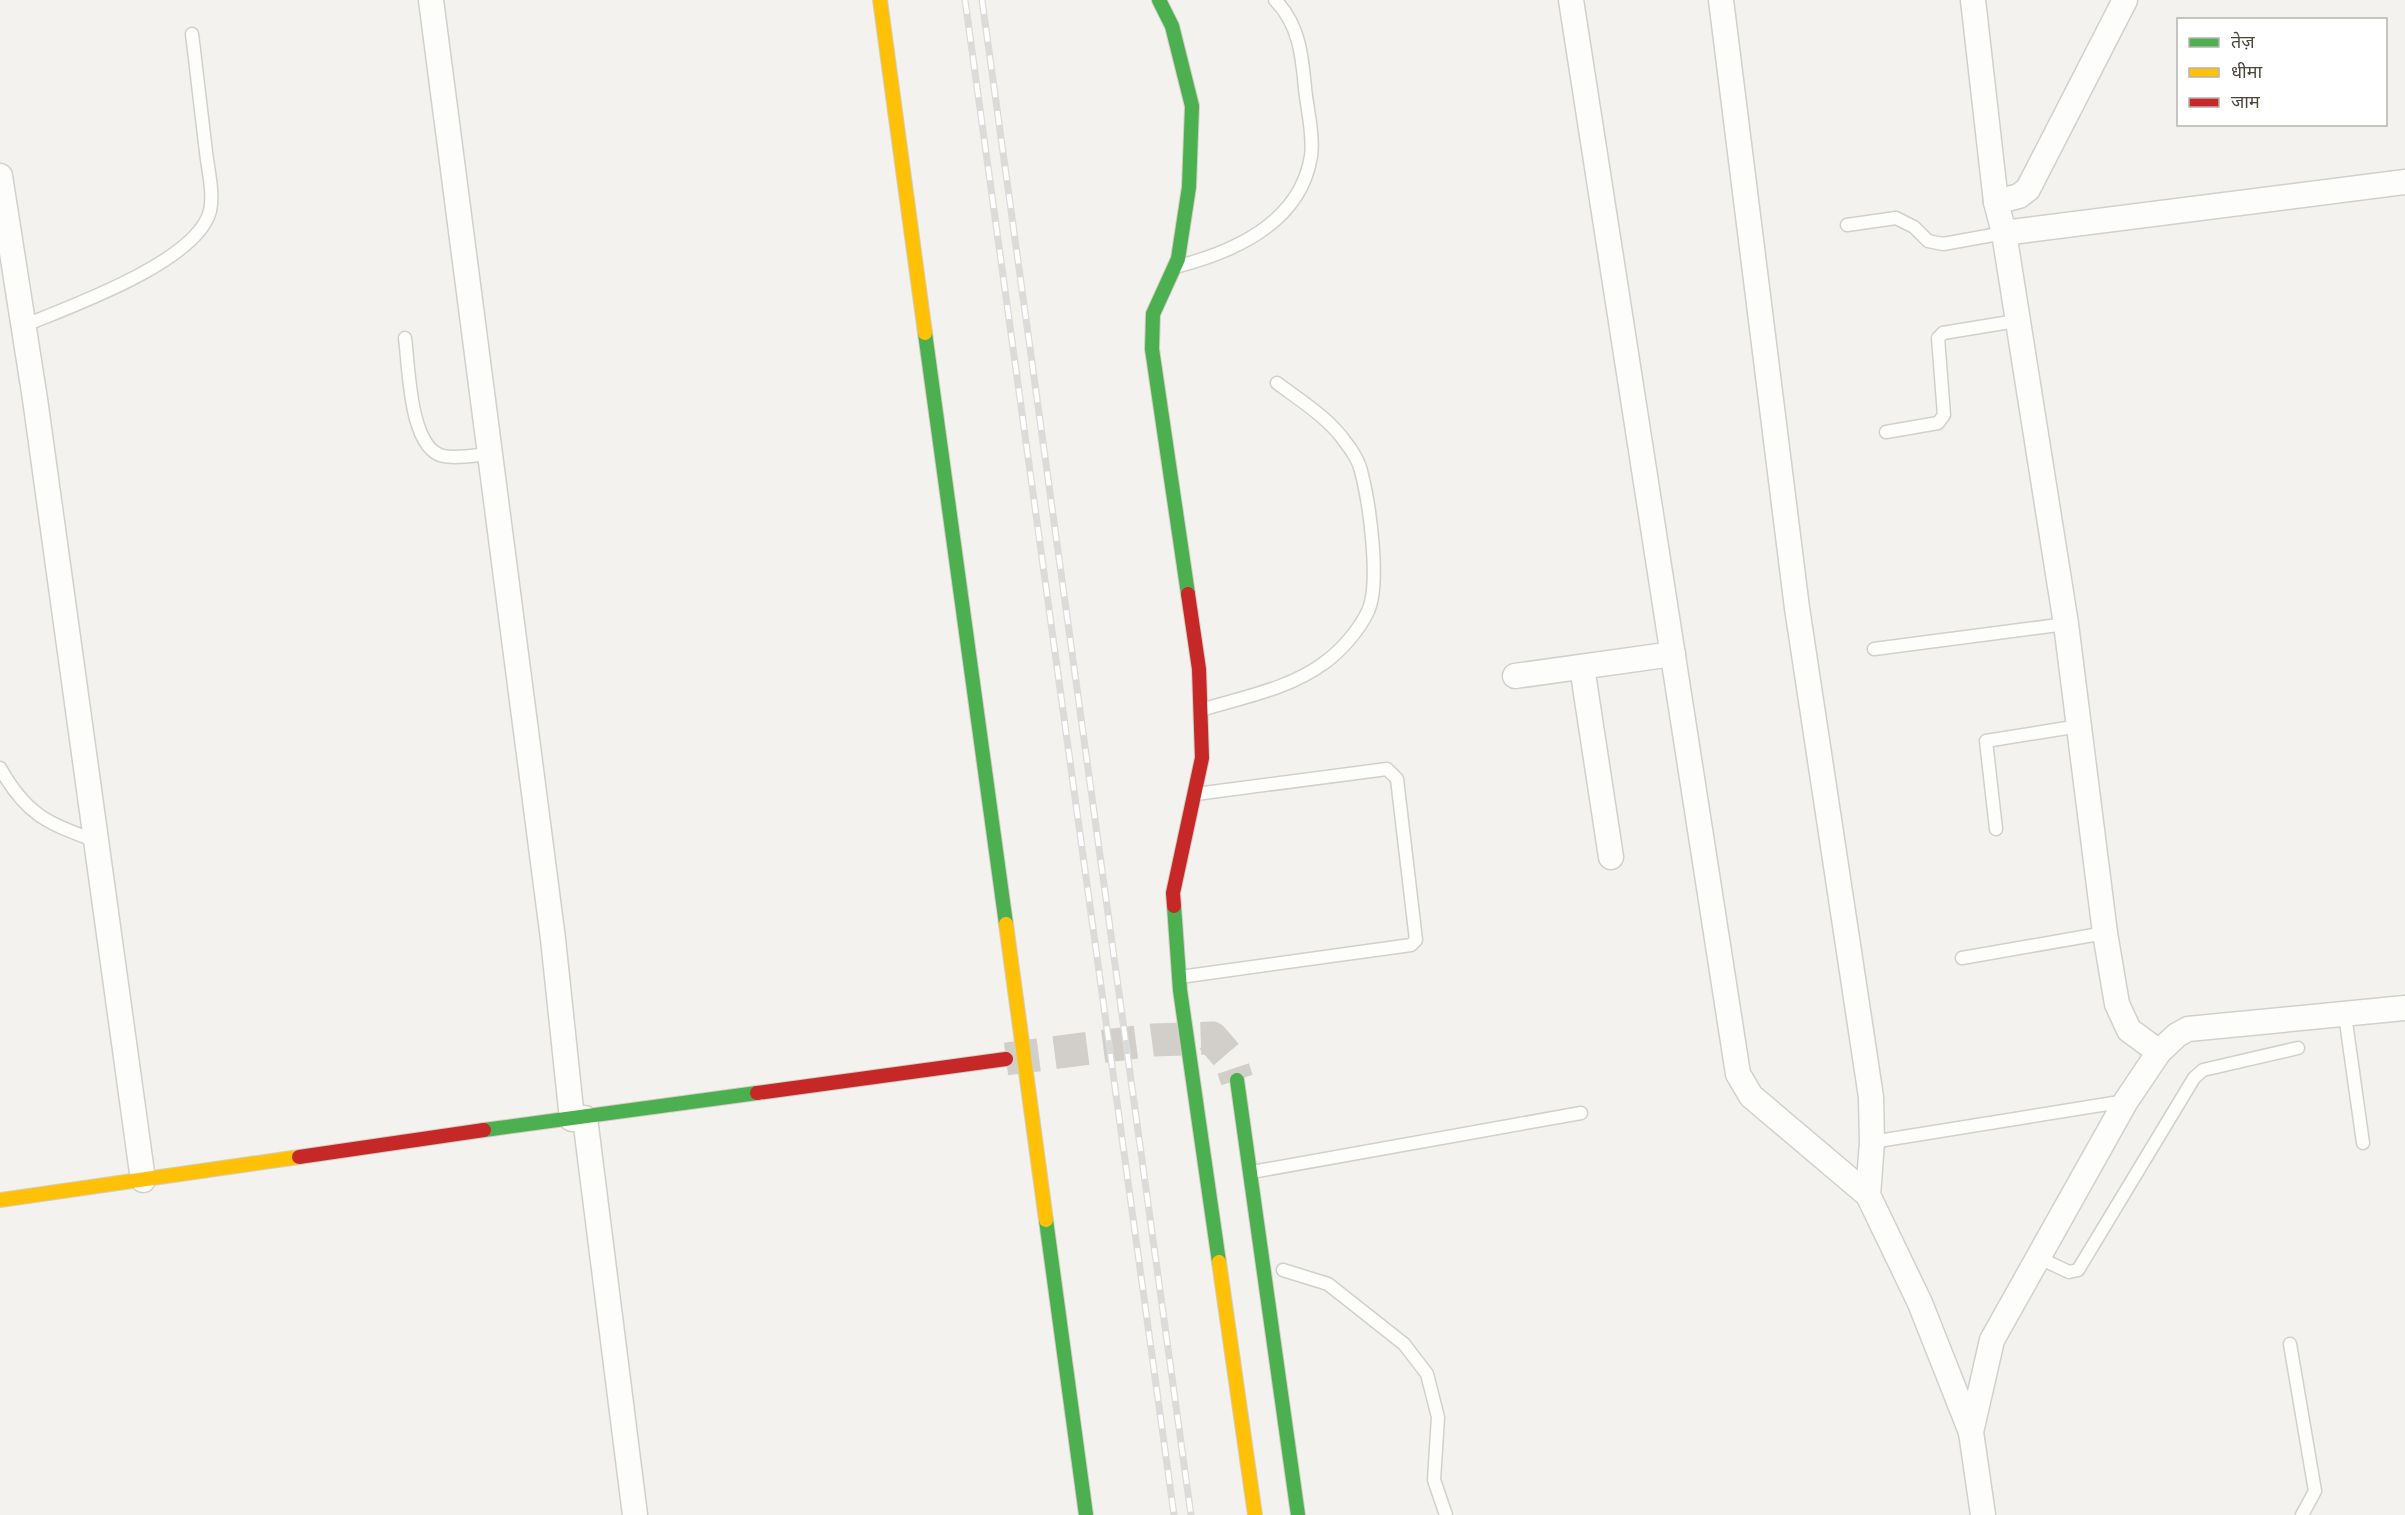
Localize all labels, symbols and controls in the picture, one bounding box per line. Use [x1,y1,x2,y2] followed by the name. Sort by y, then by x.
[2177,18,2387,126] legend
[2231,29,2255,54] text: तेज़
[2231,59,2262,84] text: धीमा
[2231,89,2261,114] text: जाम

